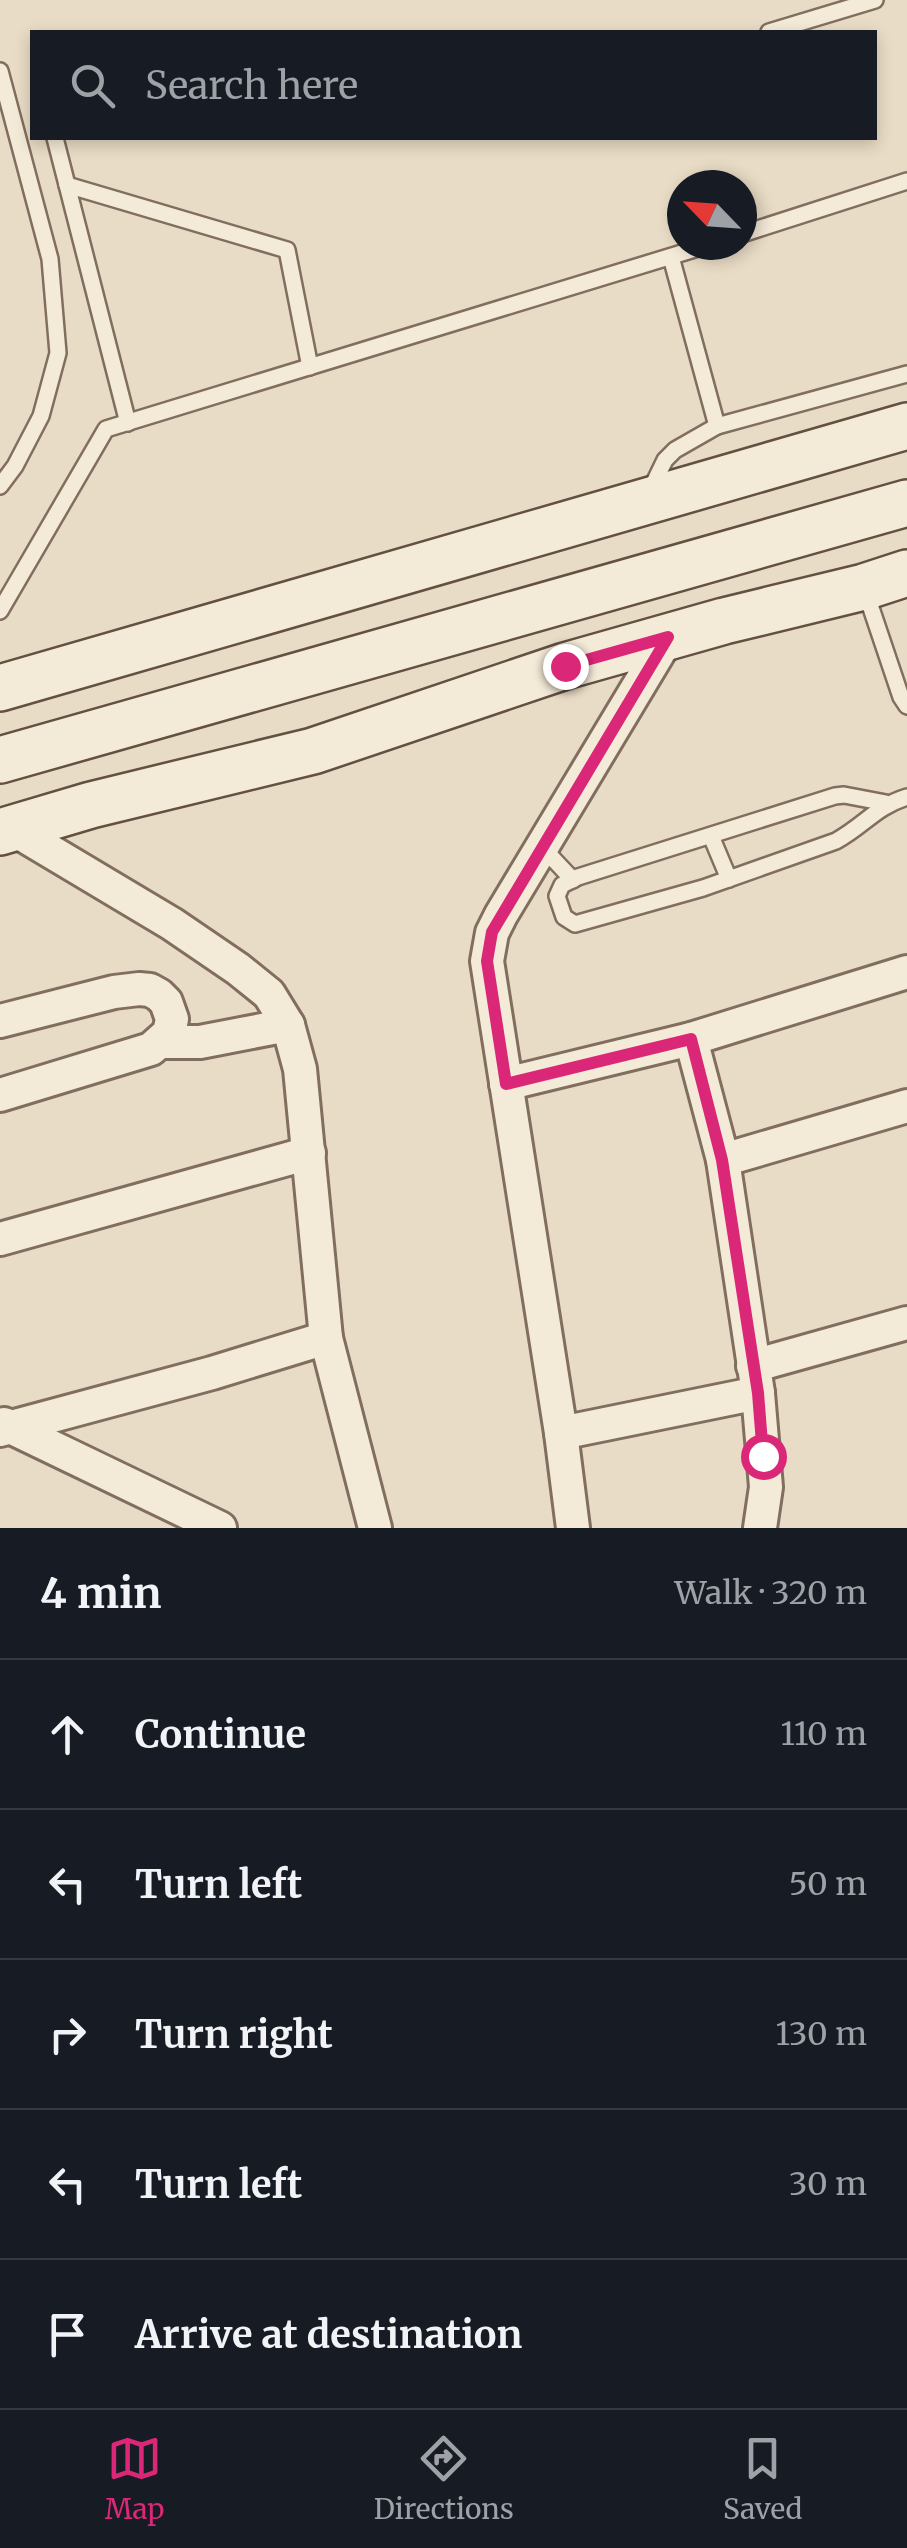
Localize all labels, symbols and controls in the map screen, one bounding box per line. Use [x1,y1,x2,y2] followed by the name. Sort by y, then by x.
[30,30,877,140] search box
[65,58,120,113] icon: search
[145,62,358,109] text: Search here
[667,170,757,260] north arrow
[543,644,589,690] route end
[741,1434,787,1480] route start
[40,1567,162,1619] text: 4 min
[674,1573,867,1613] text: Walk · 320 m
[40,1707,95,1762] icon: ahead
[135,1711,306,1758] text: Continue
[780,1714,867,1754] text: 110 m
[40,1857,95,1912] icon: left
[135,1861,302,1908] text: Turn left
[789,1864,867,1904] text: 50 m
[40,2007,95,2062] icon: right
[135,2011,333,2058] text: Turn right
[775,2014,867,2054] text: 130 m
[40,2157,95,2212] icon: left
[135,2161,302,2208] text: Turn left
[789,2164,867,2204] text: 30 m
[40,2307,95,2362] icon: arrive
[135,2311,522,2358] text: Arrive at destination
[105,2431,164,2527] tab: Map
[374,2431,514,2527] tab: Directions
[723,2431,802,2527] tab: Saved

